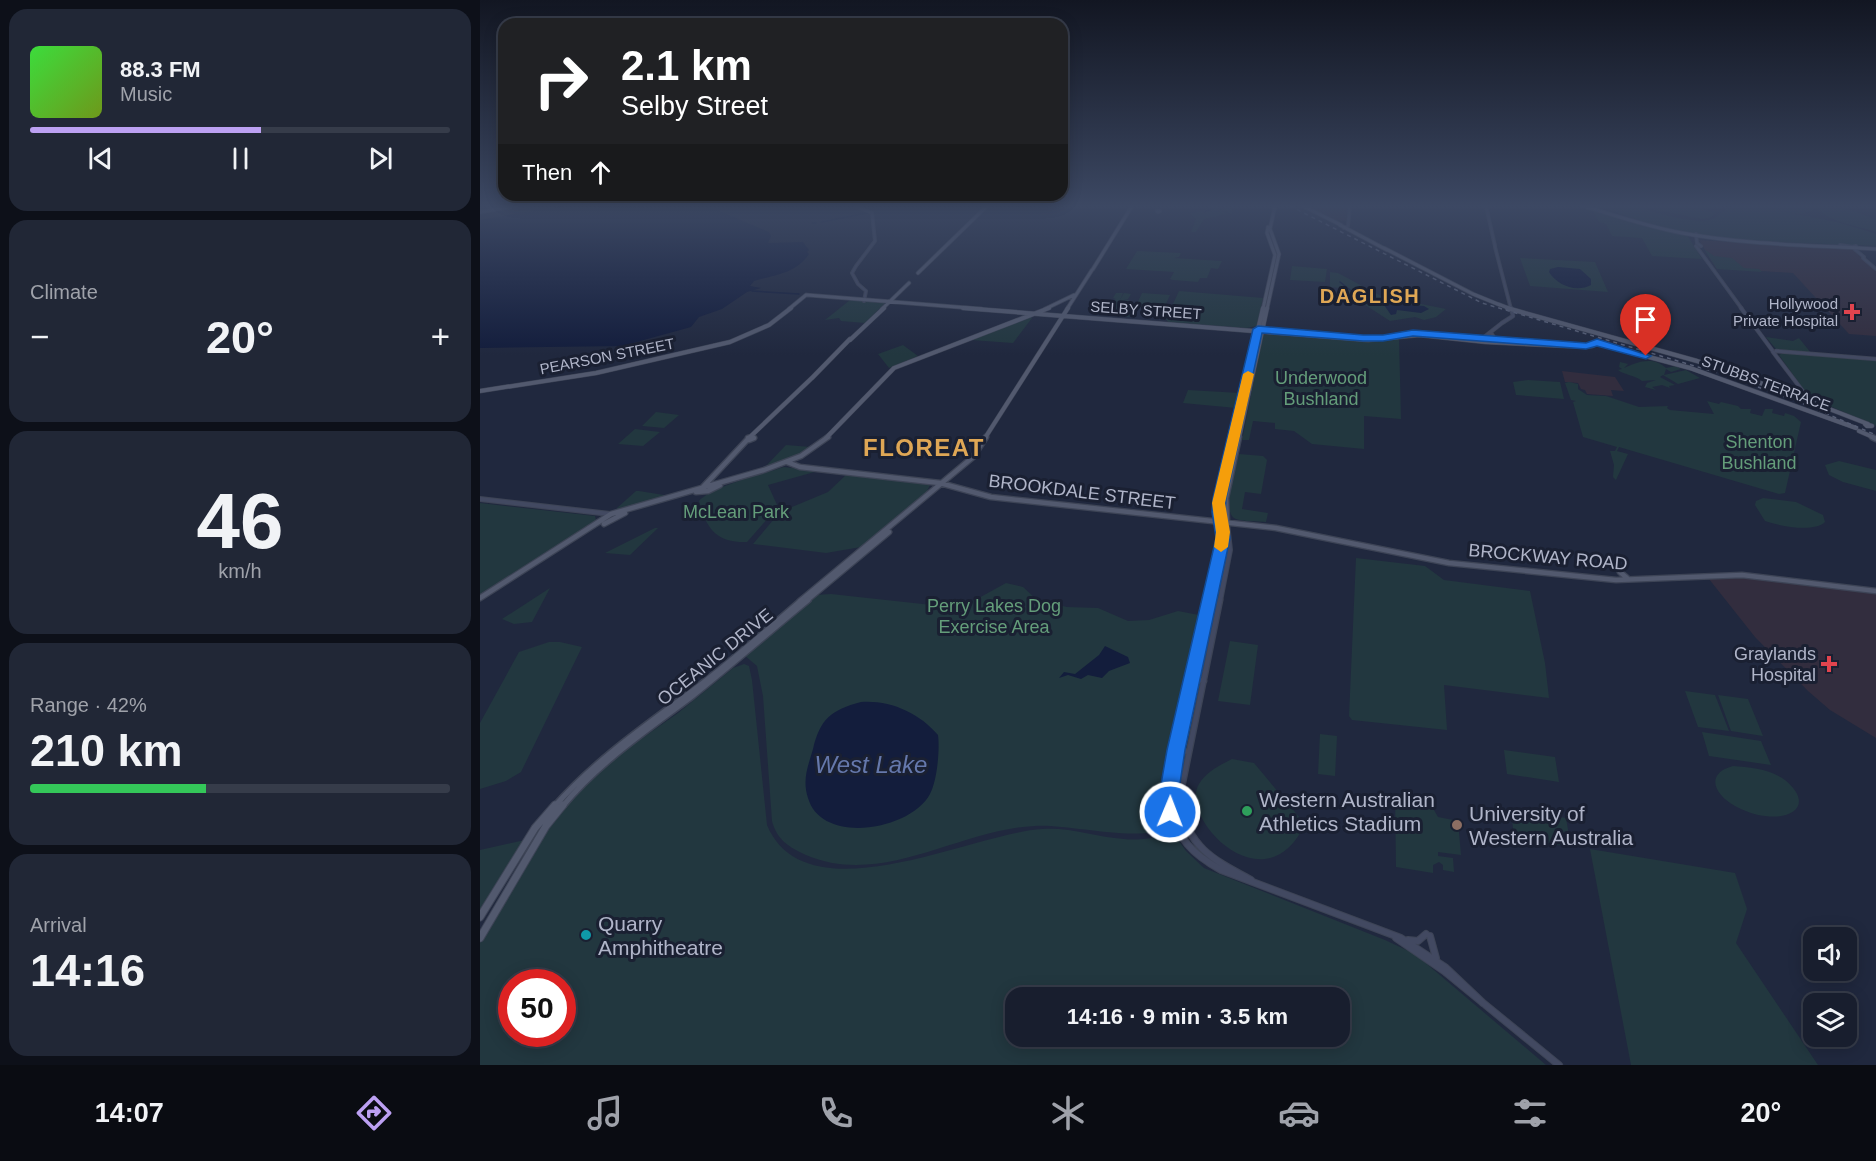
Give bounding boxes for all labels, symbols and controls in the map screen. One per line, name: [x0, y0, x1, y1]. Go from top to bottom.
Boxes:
icon: right: [522, 42, 600, 120]
text: 2.1 km: [621, 42, 752, 89]
text: 88.3 FM: [120, 57, 201, 82]
text: Music: [120, 83, 172, 105]
text: Selby Street: [621, 91, 768, 121]
icon: previous: [84, 142, 117, 175]
icon: pause: [224, 142, 257, 175]
icon: next: [364, 142, 397, 175]
icon: ahead: [584, 156, 617, 189]
text: Then: [522, 160, 572, 185]
text: Climate: [30, 281, 98, 303]
district label: DAGLISH: [1320, 285, 1420, 307]
pin: [1620, 294, 1671, 356]
place label: Hollywood Private Hospital: [1733, 295, 1838, 329]
street label: SELBY STREET: [1090, 298, 1202, 322]
icon: arrive: [1629, 303, 1662, 336]
marker: Hollywood Private Hospital: [1843, 303, 1861, 321]
text: 20°: [206, 312, 274, 363]
text: −: [30, 318, 49, 355]
text: +: [431, 318, 450, 355]
street label: PEARSON STREET: [538, 335, 676, 377]
street label: STUBBS TERRACE: [1699, 352, 1833, 414]
park label: Underwood Bushland: [1275, 368, 1367, 409]
park label: Shenton Bushland: [1721, 432, 1797, 473]
district label: FLOREAT: [863, 434, 985, 461]
street label: BROOKDALE STREET: [987, 471, 1177, 513]
text: 46: [197, 477, 283, 565]
park label: McLean Park: [683, 502, 790, 522]
street label: BROCKWAY ROAD: [1468, 540, 1628, 574]
text: km/h: [218, 560, 262, 582]
park label: Perry Lakes Dog Exercise Area: [927, 596, 1061, 637]
street label: OCEANIC DRIVE: [654, 605, 776, 709]
place label: Graylands Hospital: [1734, 644, 1816, 685]
marker: Graylands Hospital: [1820, 655, 1838, 673]
text: Range · 42%: [30, 694, 147, 716]
text: 210 km: [30, 725, 183, 776]
water label: West Lake: [815, 751, 927, 778]
position arrow: [1138, 780, 1202, 844]
place label: Western Australian Athletics Stadium: [1259, 788, 1435, 835]
place label: University of Western Australia: [1469, 802, 1634, 849]
marker: Western Australian Athletics Stadium: [1240, 804, 1254, 818]
marker: University of Western Australia: [1450, 818, 1464, 832]
place label: Quarry Amphitheatre: [598, 912, 723, 959]
text: Arrival: [30, 914, 87, 936]
map controls: [1803, 927, 1857, 1047]
button: sound: [1803, 927, 1857, 981]
marker: Quarry Amphitheatre: [579, 928, 593, 942]
text: 14:16: [30, 945, 145, 996]
speed limit sign: 50: [498, 969, 576, 1047]
button: layers: [1803, 993, 1857, 1047]
text: 14:16 · 9 min · 3.5 km: [1067, 1004, 1288, 1029]
icon: directions: [353, 1092, 395, 1134]
icon: music: [584, 1092, 626, 1134]
icon: phone: [815, 1092, 857, 1134]
icon: climate: [1047, 1092, 1089, 1134]
icon: car: [1278, 1092, 1320, 1134]
icon: filters: [1509, 1092, 1551, 1134]
text: 14:07: [95, 1098, 164, 1128]
text: 20°: [1740, 1098, 1781, 1128]

